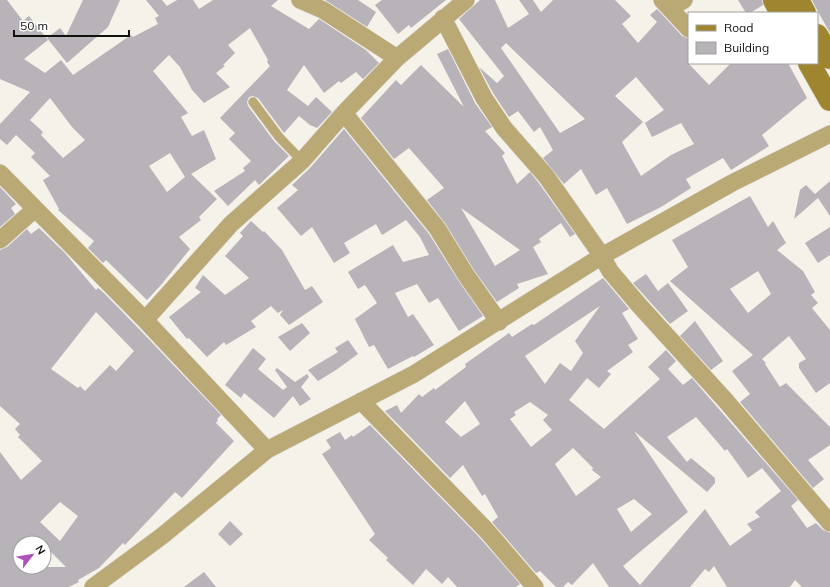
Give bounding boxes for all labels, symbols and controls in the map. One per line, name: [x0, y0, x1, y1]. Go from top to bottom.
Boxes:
scale bar: [14, 12, 129, 38]
legend: [688, 12, 818, 64]
text: 50 m: [20, 18, 48, 33]
text: Road: [724, 20, 753, 35]
text: Building: [724, 40, 769, 55]
north arrow: [12, 535, 52, 575]
text: N: [32, 543, 49, 557]

